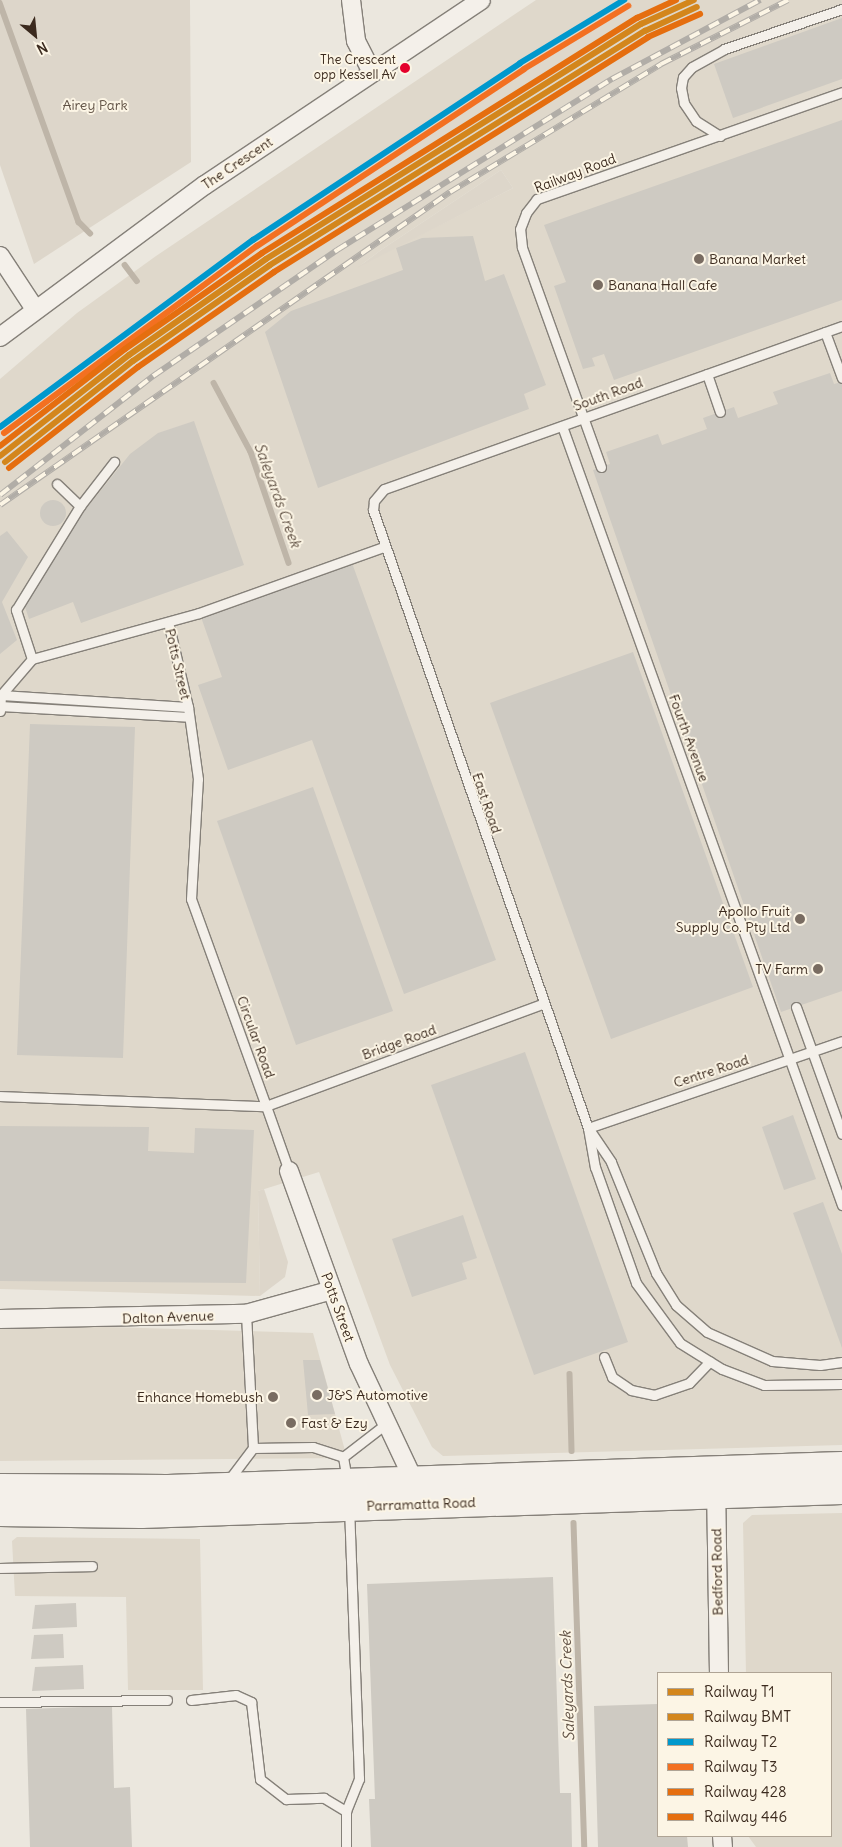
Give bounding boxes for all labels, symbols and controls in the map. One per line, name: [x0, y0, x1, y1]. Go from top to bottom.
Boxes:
north arrow: [10, 10, 60, 60]
text: N: [34, 38, 51, 58]
place label: The Crescent opp Kessell Av: [314, 53, 396, 84]
marker: The Crescent opp Kessell Av: [400, 63, 410, 73]
park label: Airey Park: [62, 97, 128, 113]
street label: The Crescent: [198, 133, 276, 193]
street label: Railway Road: [532, 150, 618, 196]
place label: Banana Market: [709, 251, 806, 267]
marker: Banana Market: [693, 253, 705, 265]
place label: Banana Hall Cafe: [608, 277, 717, 293]
marker: Banana Hall Cafe: [592, 279, 604, 291]
street label: South Road: [571, 374, 645, 414]
water label: Saleyards Creek: [251, 440, 305, 550]
street label: Potts Street: [162, 627, 194, 701]
street label: Fourth Avenue: [665, 692, 713, 784]
street label: East Road: [469, 770, 505, 836]
place label: Apollo Fruit Supply Co. Pty Ltd: [676, 903, 790, 936]
marker: Apollo Fruit Supply Co. Pty Ltd: [794, 913, 806, 925]
place label: TV Farm: [755, 961, 808, 977]
marker: TV Farm: [812, 963, 824, 975]
street label: Circular Road: [233, 994, 279, 1080]
street label: Bridge Road: [360, 1021, 438, 1063]
street label: Centre Road: [671, 1051, 751, 1091]
street label: Potts Street: [318, 1270, 358, 1344]
street label: Dalton Avenue: [122, 1307, 214, 1327]
place label: J&S Automotive: [327, 1387, 428, 1403]
place label: Enhance Homebush: [137, 1389, 263, 1405]
marker: J&S Automotive: [311, 1389, 323, 1401]
marker: Enhance Homebush: [267, 1391, 279, 1403]
place label: Fast & Ezy: [301, 1415, 368, 1431]
marker: Fast & Ezy: [285, 1417, 297, 1429]
street label: Parramatta Road: [366, 1494, 476, 1514]
street label: Bedford Road: [708, 1528, 726, 1616]
water label: Saleyards Creek: [556, 1631, 578, 1741]
legend: [657, 1672, 832, 1837]
text: Railway T1: [704, 1682, 775, 1701]
text: Railway BMT: [704, 1707, 791, 1726]
text: Railway T2: [704, 1732, 777, 1751]
text: Railway T3: [704, 1757, 778, 1776]
text: Railway 428: [704, 1782, 787, 1801]
text: Railway 446: [704, 1807, 787, 1826]

